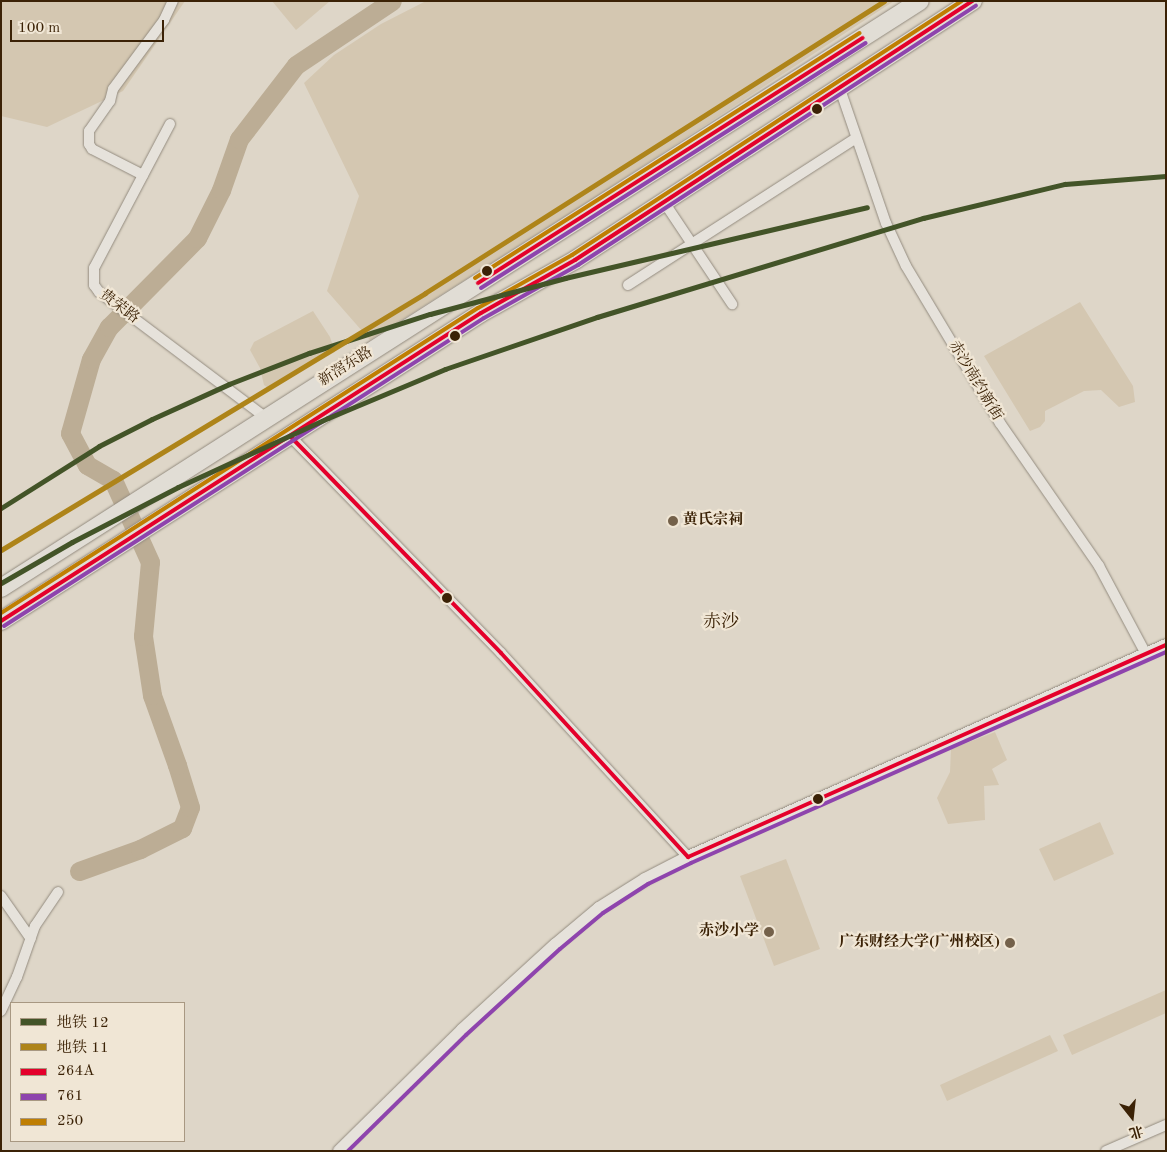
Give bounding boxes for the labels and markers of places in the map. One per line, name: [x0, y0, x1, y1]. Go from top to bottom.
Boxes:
unlabelled marker: [812, 104, 822, 114]
unlabelled marker: [482, 266, 492, 276]
unlabelled marker: [450, 331, 460, 341]
place label: 黄氏宗祠: [683, 512, 743, 530]
marker: 黄氏宗祠: [667, 515, 679, 527]
unlabelled marker: [442, 593, 452, 603]
unlabelled marker: [813, 794, 823, 804]
place label: 赤沙小学: [699, 923, 759, 941]
marker: 赤沙小学: [763, 926, 775, 938]
place label: 广东财经大学(广州校区): [839, 934, 1000, 952]
marker: 广东财经大学(广州校区): [1004, 937, 1016, 949]

